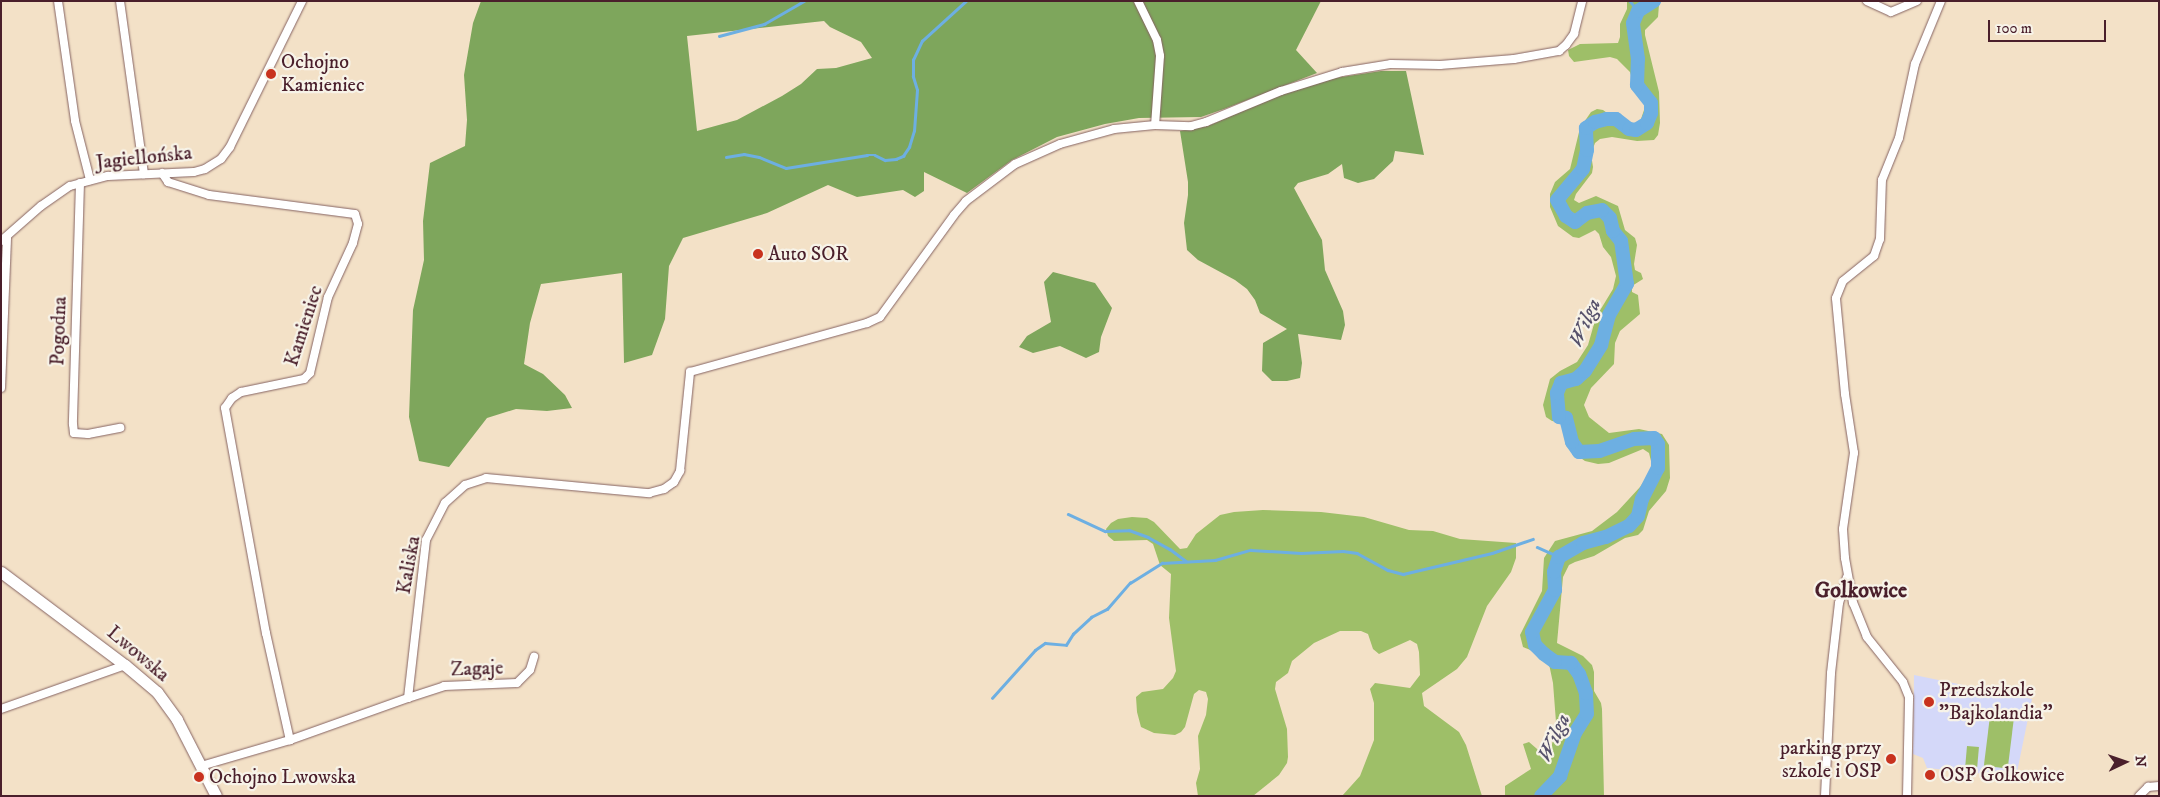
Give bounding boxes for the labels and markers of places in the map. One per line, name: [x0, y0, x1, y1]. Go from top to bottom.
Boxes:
place label: Ochojno Kamieniec: [281, 50, 365, 97]
marker: Ochojno Kamieniec: [265, 68, 277, 80]
place label: Auto SOR: [768, 242, 849, 266]
marker: Auto SOR: [752, 248, 764, 260]
place label: Przedszkole "Bajkolandia": [1939, 678, 2053, 725]
marker: Przedszkole "Bajkolandia": [1923, 696, 1935, 708]
place label: parking przy szkole i OSP: [1780, 736, 1881, 783]
marker: parking przy szkole i OSP: [1885, 753, 1897, 765]
place label: OSP Golkowice: [1940, 763, 2064, 787]
place label: Ochojno Lwowska: [209, 765, 356, 789]
marker: OSP Golkowice: [1924, 769, 1936, 781]
marker: Ochojno Lwowska: [193, 771, 205, 783]

